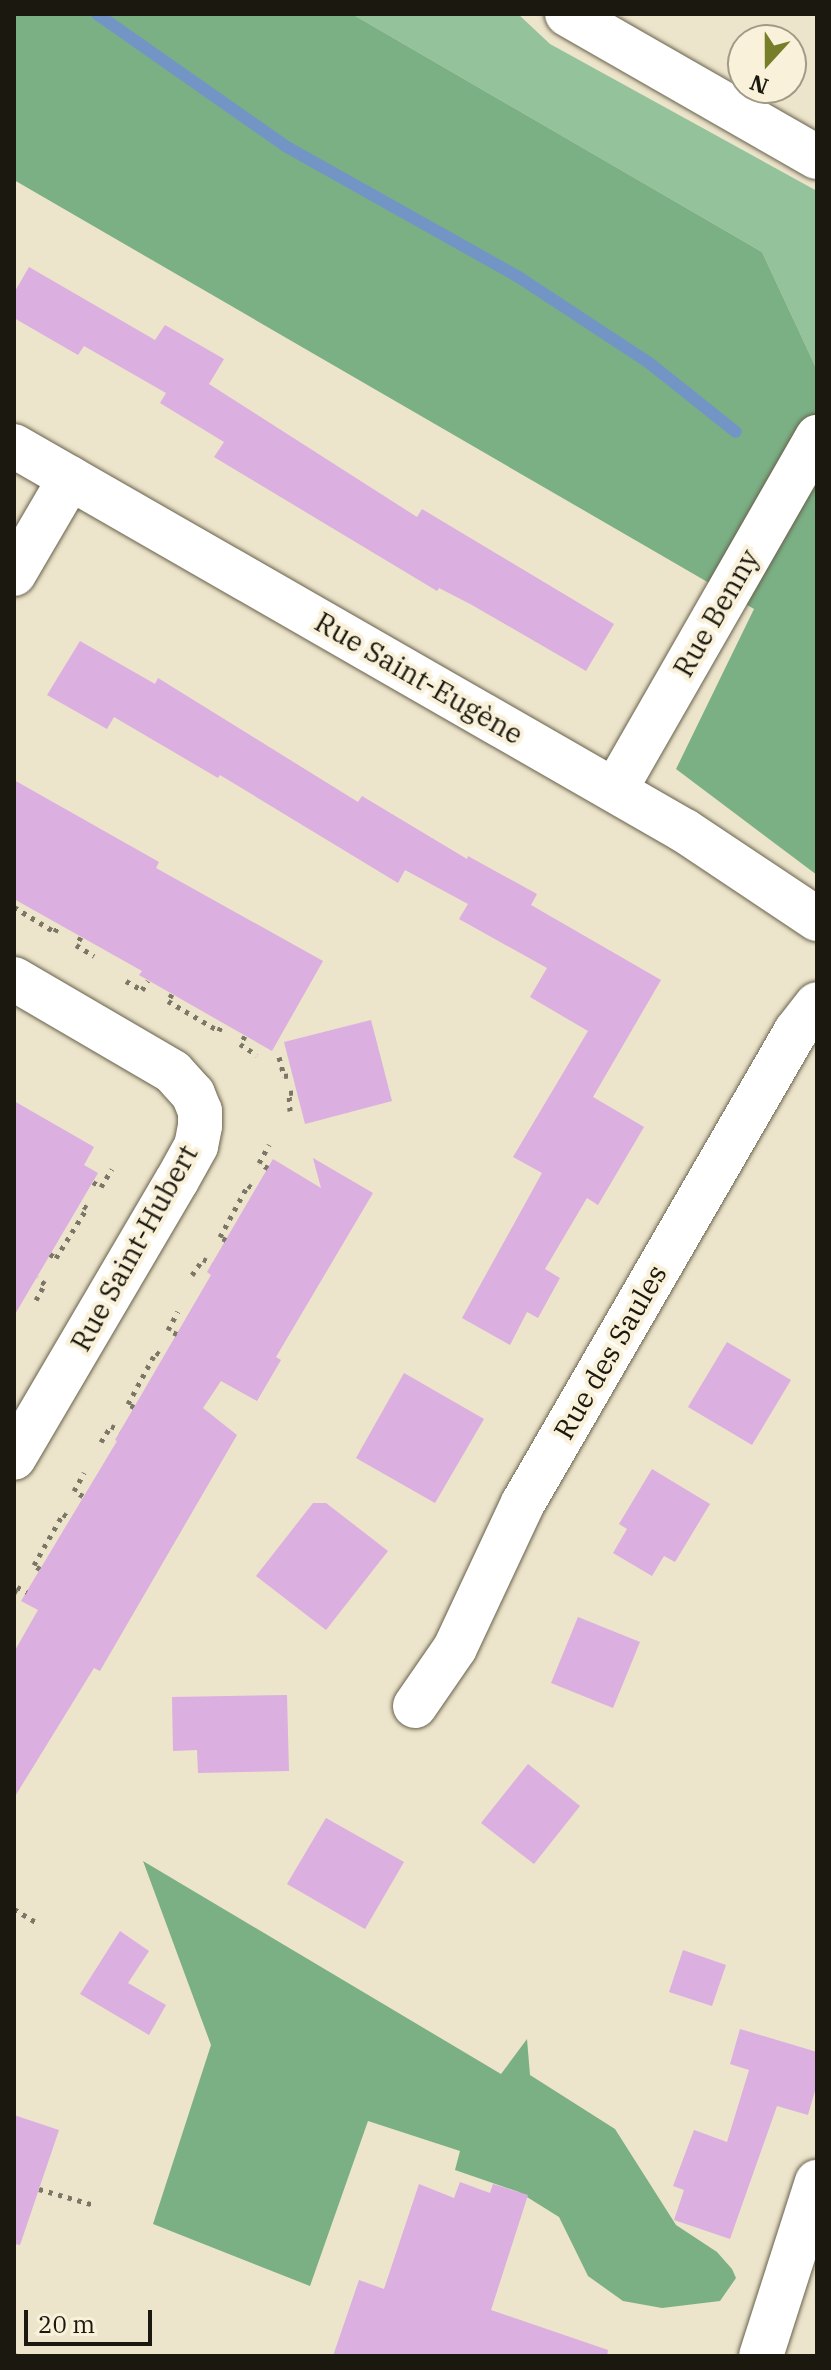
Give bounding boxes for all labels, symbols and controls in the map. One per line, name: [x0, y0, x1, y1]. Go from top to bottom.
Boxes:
north arrow: [727, 24, 807, 104]
text: N: [746, 68, 772, 102]
street label: Rue Benny: [666, 543, 766, 683]
street label: Rue Saint-Eugène: [309, 605, 529, 751]
street label: Rue Saint-Hubert: [63, 1139, 205, 1357]
street label: Rue des Saules: [547, 1259, 673, 1445]
scale bar: [28, 2294, 156, 2344]
text: 20 m: [38, 2308, 95, 2340]

